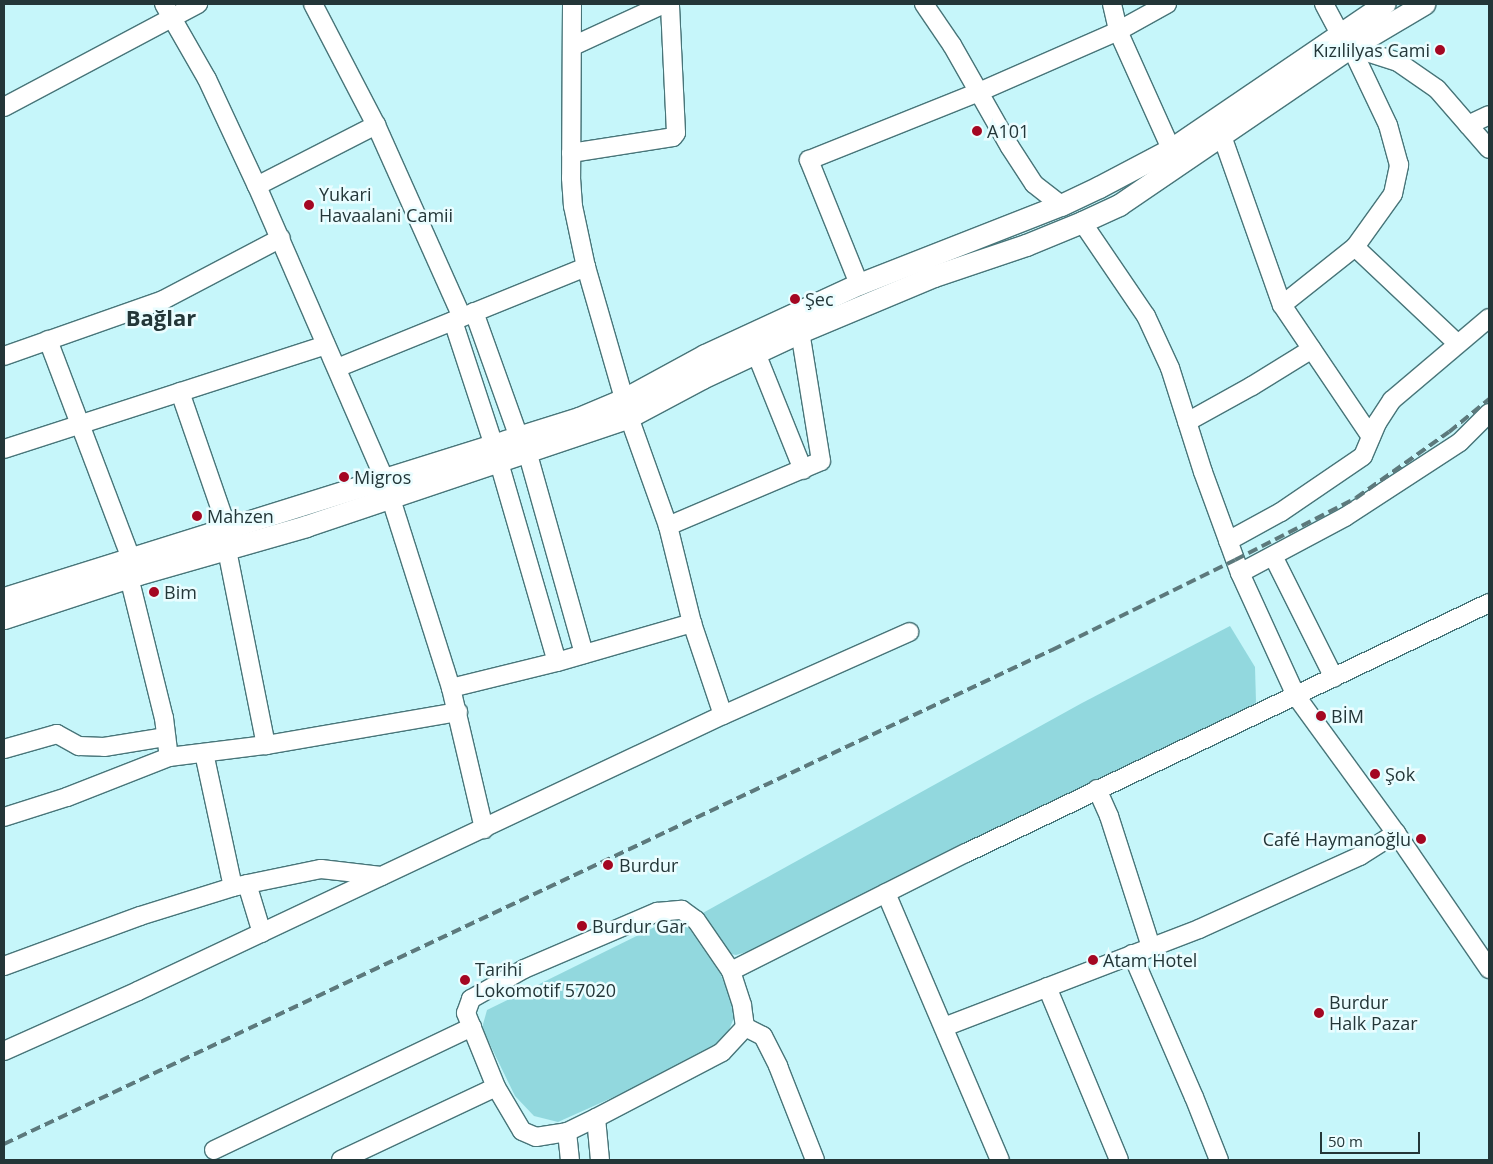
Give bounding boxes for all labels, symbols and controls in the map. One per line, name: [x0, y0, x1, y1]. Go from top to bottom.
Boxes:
place label: Kızılilyas Cami: [1313, 39, 1430, 61]
marker: Kızılilyas Cami: [1434, 44, 1446, 56]
place label: A101: [987, 120, 1029, 142]
marker: A101: [971, 125, 983, 137]
place label: Yukari Havaalani Camii: [319, 184, 453, 226]
marker: Yukari Havaalani Camii: [303, 199, 315, 211]
place label: Şec: [805, 288, 834, 310]
marker: Şec: [789, 293, 801, 305]
district label: Bağlar: [126, 305, 196, 331]
place label: Migros: [354, 466, 411, 488]
marker: Migros: [338, 471, 350, 483]
place label: Mahzen: [207, 505, 274, 527]
marker: Mahzen: [191, 510, 203, 522]
place label: Bim: [164, 581, 197, 603]
marker: Bim: [148, 586, 160, 598]
place label: BİM: [1331, 705, 1364, 727]
marker: BİM: [1315, 710, 1327, 722]
place label: Şok: [1385, 763, 1415, 785]
marker: Şok: [1369, 768, 1381, 780]
place label: Café Haymanoğlu: [1263, 828, 1411, 850]
marker: Café Haymanoğlu: [1415, 833, 1427, 845]
place label: Burdur: [619, 854, 678, 876]
marker: Burdur: [601, 858, 615, 872]
place label: Burdur Gar: [592, 915, 687, 937]
marker: Burdur Gar: [576, 920, 588, 932]
place label: Atam Hotel: [1103, 949, 1197, 971]
marker: Atam Hotel: [1087, 954, 1099, 966]
place label: Tarihi Lokomotif 57020: [475, 959, 616, 1002]
marker: Tarihi Lokomotif 57020: [459, 974, 471, 986]
place label: Burdur Halk Pazar: [1329, 992, 1418, 1034]
marker: Burdur Halk Pazar: [1313, 1007, 1325, 1019]
scale bar: [1323, 1122, 1423, 1154]
text: 50 m: [1328, 1131, 1363, 1151]

